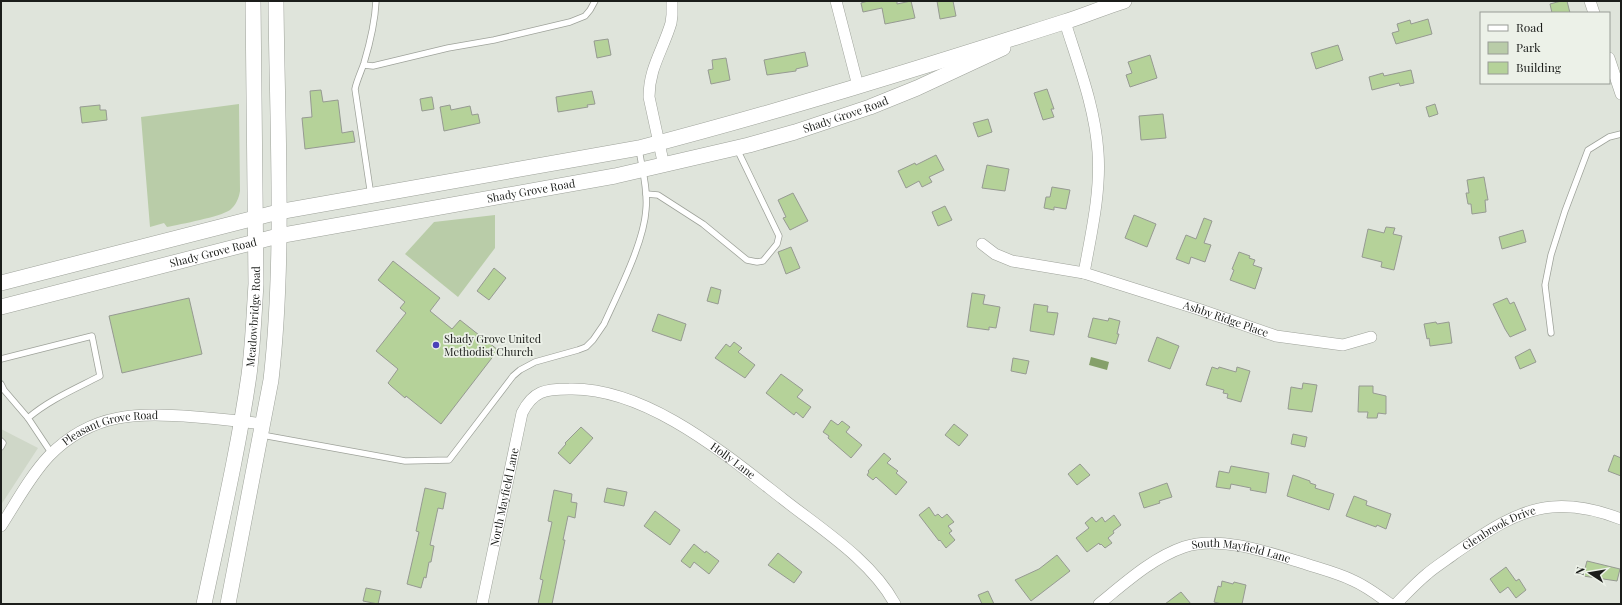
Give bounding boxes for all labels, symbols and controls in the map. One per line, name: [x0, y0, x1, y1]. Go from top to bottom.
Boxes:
legend: [1480, 12, 1610, 84]
text: Road: [1516, 19, 1543, 35]
text: Park: [1516, 39, 1541, 55]
text: Building: [1516, 59, 1562, 75]
street label: Shady Grove Road: [801, 92, 891, 136]
street label: Shady Grove Road: [486, 175, 577, 206]
street label: Shady Grove Road: [168, 234, 259, 271]
street label: Meadowbridge Road: [242, 265, 263, 368]
street label: Ashby Ridge Place: [1181, 297, 1271, 340]
place label: Shady Grove United Methodist Church: [444, 331, 542, 359]
marker: Shady Grove United Methodist Church: [431, 340, 441, 350]
street label: Pleasant Grove Road: [59, 407, 159, 448]
street label: Holly Lane: [708, 438, 759, 482]
street label: North Mayfield Lane: [486, 446, 522, 548]
street label: Glenbrook Drive: [1459, 502, 1538, 553]
street label: South Mayfield Lane: [1190, 535, 1293, 566]
north arrow: [1570, 553, 1610, 593]
text: N: [1572, 565, 1588, 576]

